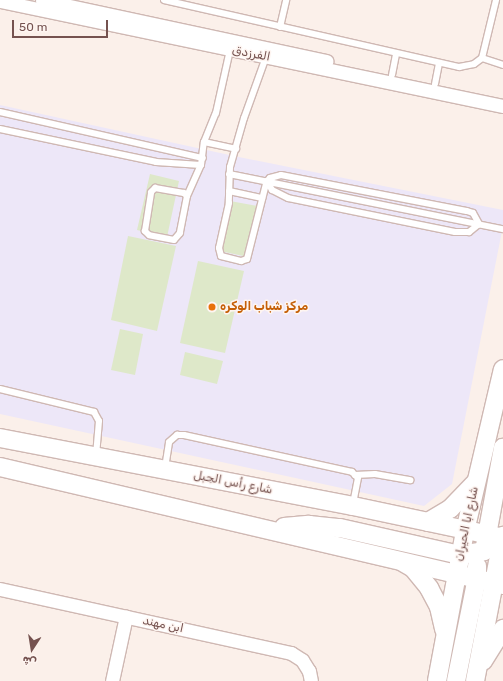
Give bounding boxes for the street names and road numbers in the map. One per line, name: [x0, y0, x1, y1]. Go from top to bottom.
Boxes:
street label: الفرزدق: [231, 43, 271, 65]
street label: شارع رأس الجبل: [192, 468, 274, 498]
street label: شارع ابا الحيران: [452, 485, 482, 563]
street label: ابن مهند: [141, 614, 185, 636]

